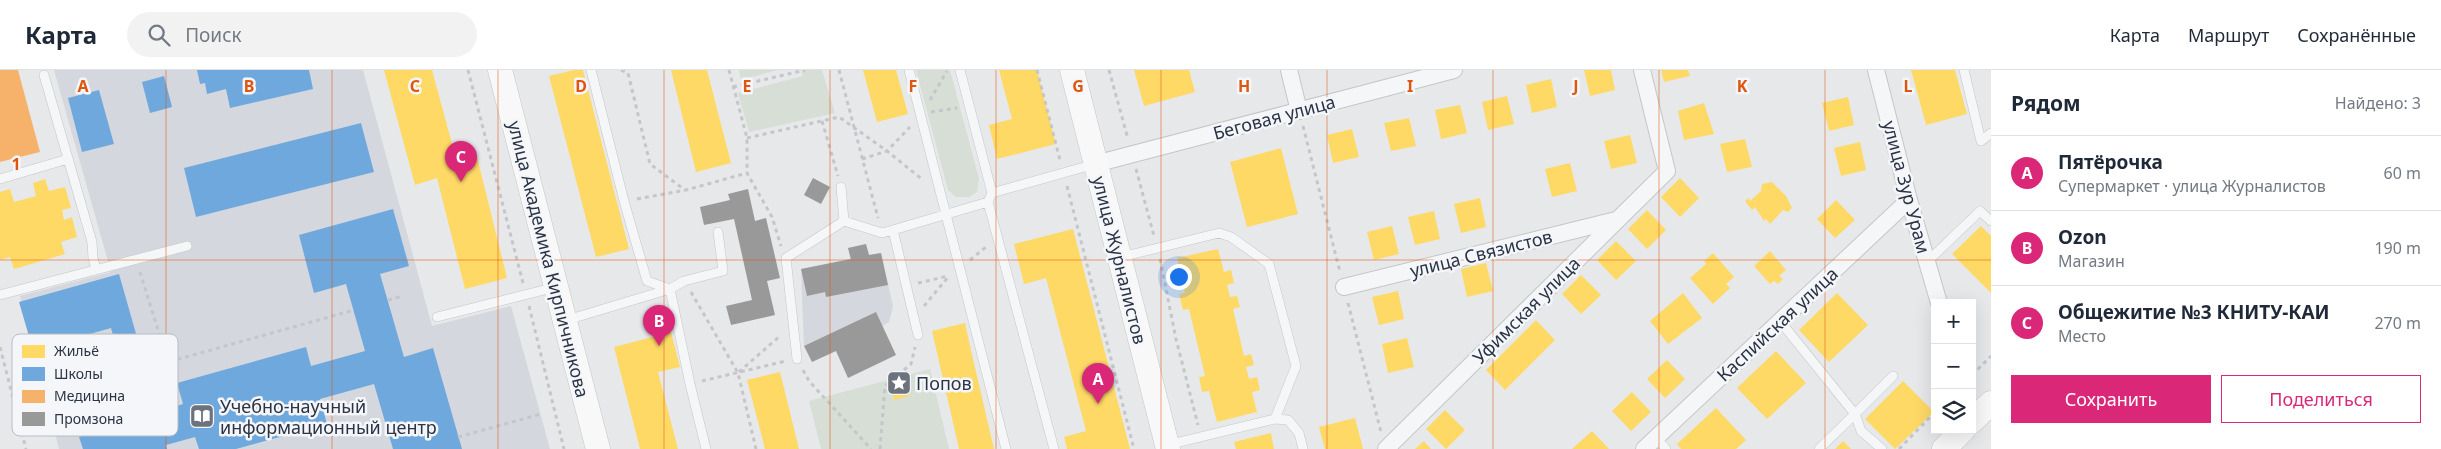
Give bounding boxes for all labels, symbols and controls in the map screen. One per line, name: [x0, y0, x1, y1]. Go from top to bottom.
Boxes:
search box: [127, 12, 477, 57]
text: Карта: [25, 18, 97, 51]
icon: search: [145, 21, 173, 49]
text: Поиск: [185, 22, 242, 48]
text: Карта: [2110, 23, 2160, 47]
text: Маршрут: [2188, 23, 2269, 47]
text: Сохранённые: [2297, 23, 2416, 47]
text: A: [77, 75, 89, 97]
text: B: [244, 75, 254, 97]
text: C: [410, 75, 420, 97]
text: D: [575, 75, 587, 97]
text: E: [743, 75, 752, 97]
text: F: [909, 75, 917, 97]
text: G: [1072, 75, 1084, 97]
text: H: [1238, 75, 1250, 97]
text: I: [1407, 75, 1413, 97]
text: J: [1571, 75, 1579, 97]
text: K: [1737, 75, 1748, 97]
text: L: [1904, 75, 1913, 97]
street label: Беговая улица: [1210, 89, 1338, 145]
text: Рядом: [2011, 89, 2081, 117]
text: Найдено: 3: [2335, 92, 2421, 114]
street label: улица Академика Кирпичникова: [503, 118, 595, 400]
street label: улица Зур Урам: [1878, 118, 1936, 256]
pin: C: [445, 141, 477, 182]
text: Пятёрочка: [2058, 149, 2163, 175]
text: 1: [11, 153, 21, 175]
text: A: [2021, 162, 2033, 184]
text: 60 m: [2384, 162, 2421, 184]
street label: улица Журналистов: [1087, 173, 1153, 347]
text: Супермаркет · улица Журналистов: [2058, 175, 2326, 197]
street label: улица Связистов: [1407, 224, 1555, 282]
text: Ozon: [2058, 224, 2107, 250]
text: B: [2022, 237, 2032, 259]
text: 190 m: [2374, 237, 2421, 259]
text: Магазин: [2058, 250, 2125, 272]
street label: Уфимская улица: [1467, 251, 1585, 369]
street label: Каспийская улица: [1711, 262, 1843, 386]
your location: [1166, 264, 1192, 290]
map controls: [1931, 299, 1976, 434]
button: +: [1931, 299, 1976, 344]
text: Общежитие №3 КНИТУ-КАИ: [2058, 299, 2330, 325]
pin: B: [643, 305, 675, 346]
text: C: [2022, 312, 2032, 334]
text: 270 m: [2374, 312, 2421, 334]
text: Место: [2058, 325, 2106, 347]
legend: [12, 334, 178, 436]
text: Жильё: [54, 341, 99, 360]
button: −: [1931, 344, 1976, 389]
pin: A: [1082, 363, 1114, 404]
text: Школы: [54, 364, 103, 383]
place icon: Попов: [886, 370, 912, 396]
place label: Попов: [916, 371, 972, 395]
button: Сохранить: [2011, 375, 2211, 423]
button: Поделиться: [2221, 375, 2421, 423]
text: Медицина: [54, 386, 125, 405]
button: layers: [1931, 389, 1976, 434]
place label: Учебно-научный информационный центр: [220, 394, 437, 439]
library icon: Учебно-научный информационный центр: [189, 403, 215, 429]
text: Промзона: [54, 409, 123, 428]

